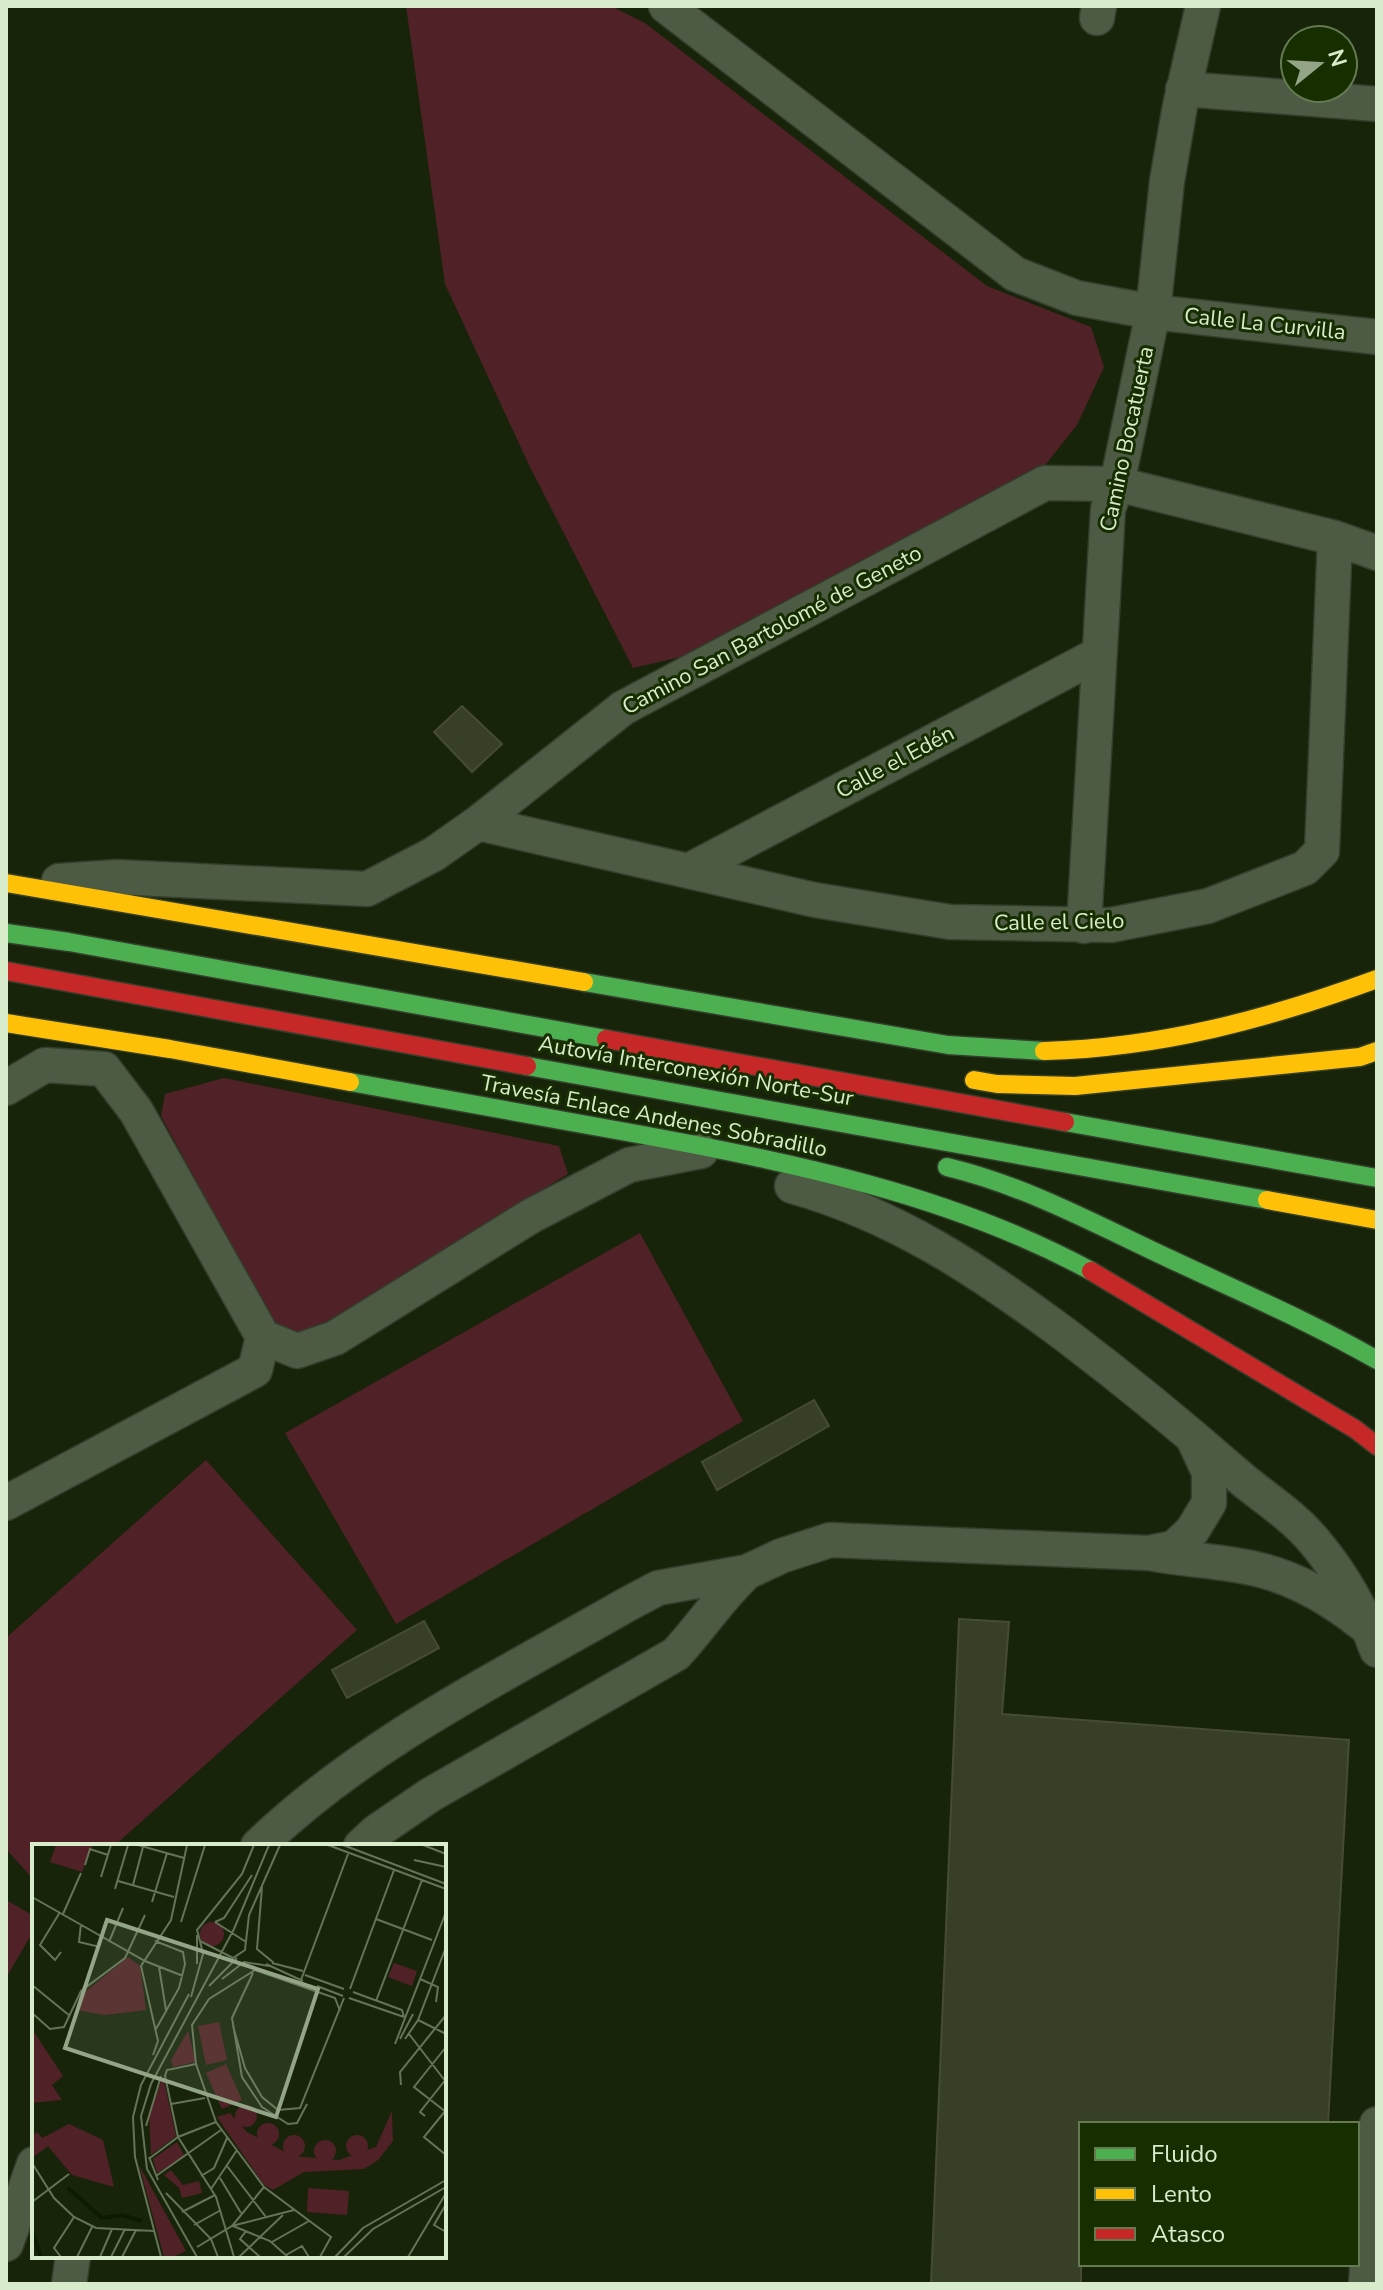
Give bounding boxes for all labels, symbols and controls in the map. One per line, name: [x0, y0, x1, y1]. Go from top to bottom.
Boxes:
north arrow: [1279, 24, 1359, 104]
text: N: [1320, 46, 1354, 71]
street label: Calle La Curvilla: [1183, 301, 1347, 347]
street label: Camino Bocatuerta: [1093, 344, 1161, 534]
street label: Camino San Bartolomé de Geneto: [617, 538, 927, 722]
street label: Calle el Edén: [831, 718, 959, 806]
street label: Calle el Cielo: [993, 906, 1125, 938]
street label: Autovía Interconexión Norte-Sur: [536, 1028, 856, 1114]
street label: Travesía Enlace Andenes Sobradillo: [478, 1068, 830, 1164]
inset map: [32, 1844, 446, 2258]
legend: [1079, 2122, 1359, 2266]
text: Fluido: [1151, 2138, 1218, 2170]
text: Lento: [1151, 2178, 1212, 2210]
text: Atasco: [1151, 2218, 1225, 2250]

